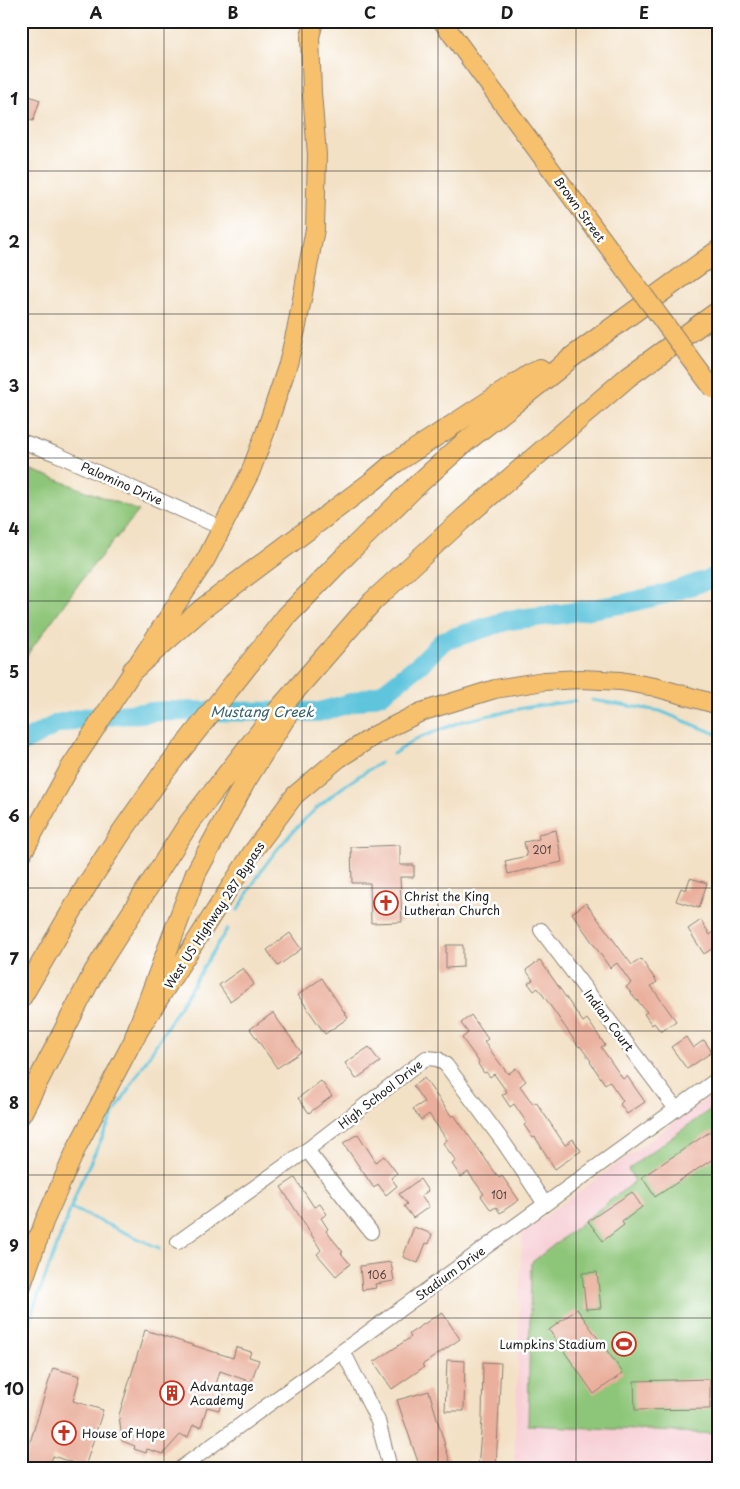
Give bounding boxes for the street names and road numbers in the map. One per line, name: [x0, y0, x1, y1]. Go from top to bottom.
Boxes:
street label: Brown Street: [550, 173, 610, 246]
street label: Palomino Drive: [78, 457, 166, 509]
street label: West US Highway 287 Bypass: [160, 838, 269, 992]
street label: Indian Court: [580, 985, 638, 1055]
street label: High School Drive: [334, 1055, 426, 1133]
street label: Stadium Drive: [412, 1242, 488, 1304]

